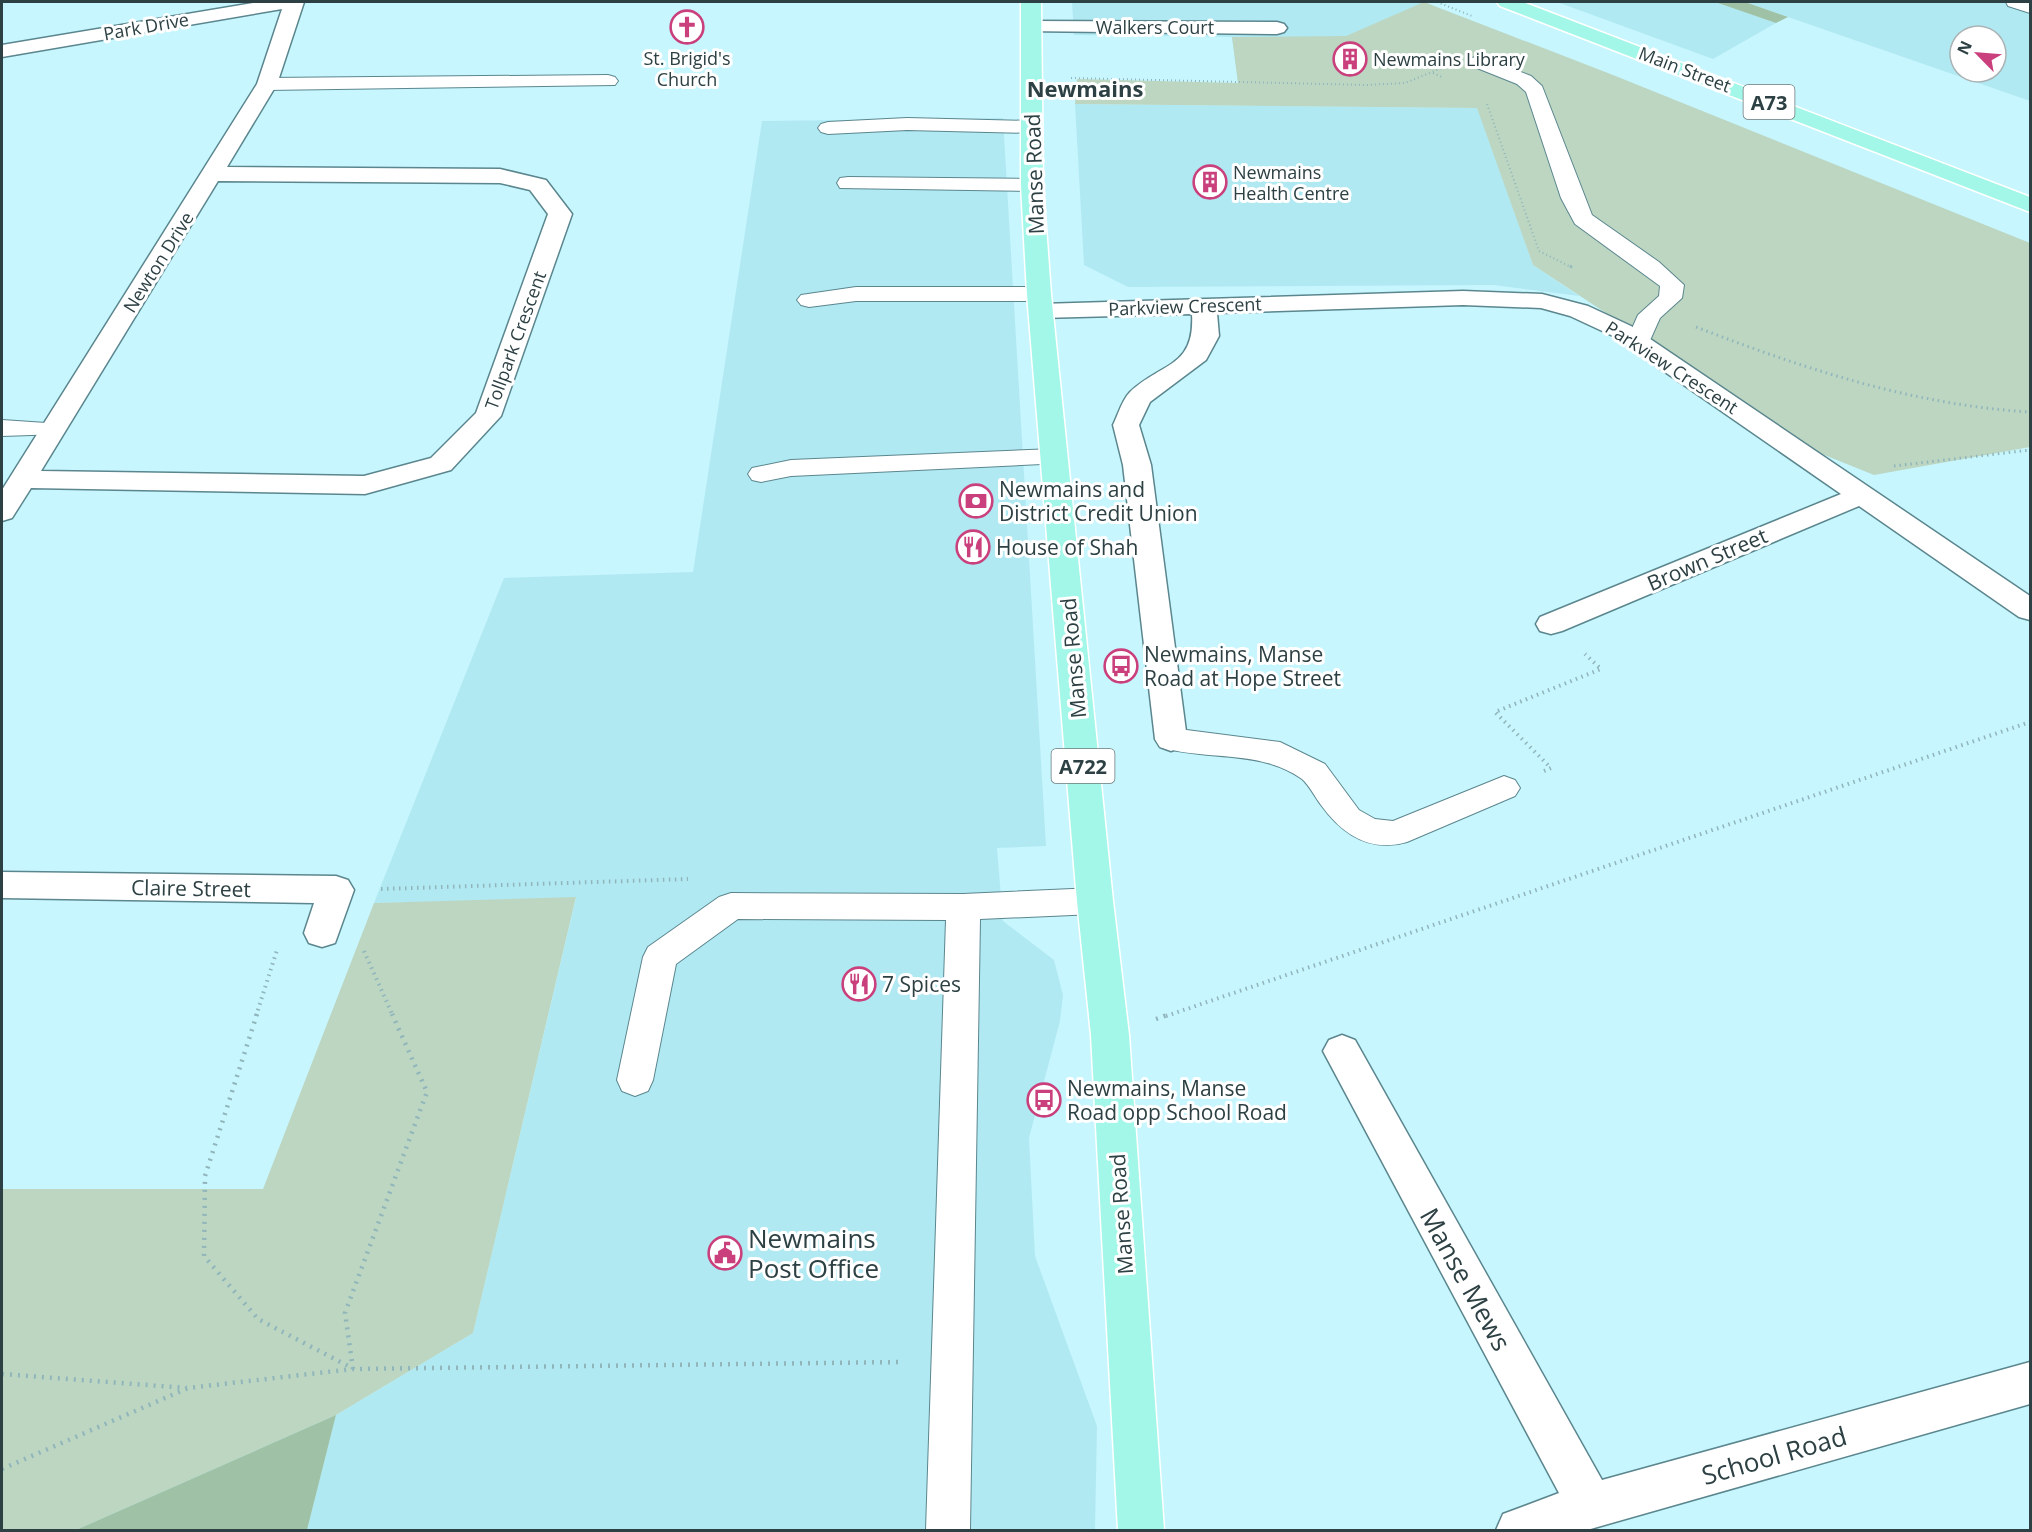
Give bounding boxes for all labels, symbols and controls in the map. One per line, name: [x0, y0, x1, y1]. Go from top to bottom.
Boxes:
street label: Park Drive: [101, 7, 191, 45]
church icon: St. Brigid's Church: [669, 9, 705, 45]
street label: Walkers Court: [1096, 15, 1214, 39]
north arrow: [1948, 24, 2008, 84]
text: N: [1952, 37, 1977, 58]
street label: Main Street: [1636, 40, 1734, 98]
building icon: Newmains Library: [1332, 41, 1368, 77]
place label: St. Brigid's Church: [643, 46, 731, 91]
place label: Newmains Library: [1373, 47, 1526, 71]
district label: Newmains: [1027, 73, 1143, 103]
road number: A73: [1744, 85, 1794, 119]
street label: Manse Road: [1018, 113, 1050, 235]
place label: Newmains Health Centre: [1233, 160, 1349, 205]
building icon: Newmains Health Centre: [1192, 164, 1228, 200]
street label: Newton Drive: [117, 207, 199, 317]
street label: Tollpark Crescent: [479, 267, 551, 413]
street label: Parkview Crescent: [1108, 291, 1262, 321]
street label: Parkview Crescent: [1601, 315, 1743, 419]
place label: Newmains and District Credit Union: [999, 475, 1198, 527]
bank icon: Newmains and District Credit Union: [958, 483, 994, 519]
street label: Brown Street: [1643, 521, 1771, 597]
restaurant icon: House of Shah: [955, 529, 991, 565]
place label: House of Shah: [996, 533, 1138, 561]
street label: Manse Road: [1054, 597, 1092, 719]
place label: Newmains, Manse Road at Hope Street: [1144, 640, 1341, 692]
bus stop icon: Newmains, Manse Road at Hope Street: [1103, 648, 1139, 684]
road number: A722: [1052, 749, 1114, 783]
street label: Claire Street: [131, 873, 251, 903]
restaurant icon: 7 Spices: [841, 966, 877, 1002]
place label: 7 Spices: [882, 970, 961, 998]
place label: Newmains, Manse Road opp School Road: [1067, 1074, 1287, 1126]
bus stop icon: Newmains, Manse Road opp School Road: [1026, 1082, 1062, 1118]
street label: Manse Road: [1103, 1153, 1139, 1275]
street label: Manse Mews: [1412, 1201, 1520, 1357]
place label: Newmains Post Office: [748, 1220, 879, 1286]
public building icon: Newmains Post Office: [707, 1235, 743, 1271]
street label: School Road: [1697, 1417, 1851, 1493]

